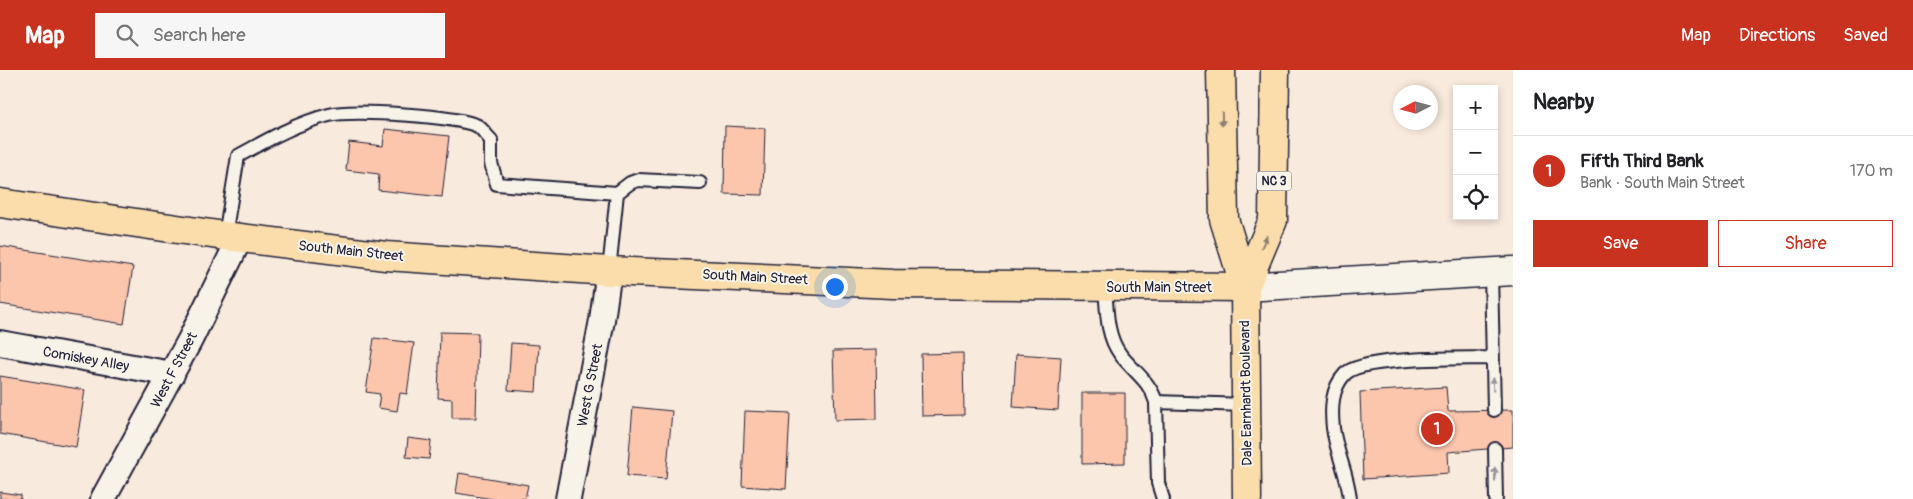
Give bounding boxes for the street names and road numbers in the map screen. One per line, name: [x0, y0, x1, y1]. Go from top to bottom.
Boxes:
road number: NC 3: [1256, 172, 1292, 190]
street label: South Main Street: [297, 237, 405, 265]
street label: South Main Street: [702, 266, 809, 288]
street label: South Main Street: [1106, 279, 1212, 296]
street label: Dale Earnhardt Boulevard: [1236, 320, 1256, 466]
street label: West F Street: [147, 329, 201, 411]
street label: West G Street: [574, 342, 606, 428]
street label: Comiskey Alley: [42, 343, 130, 375]

